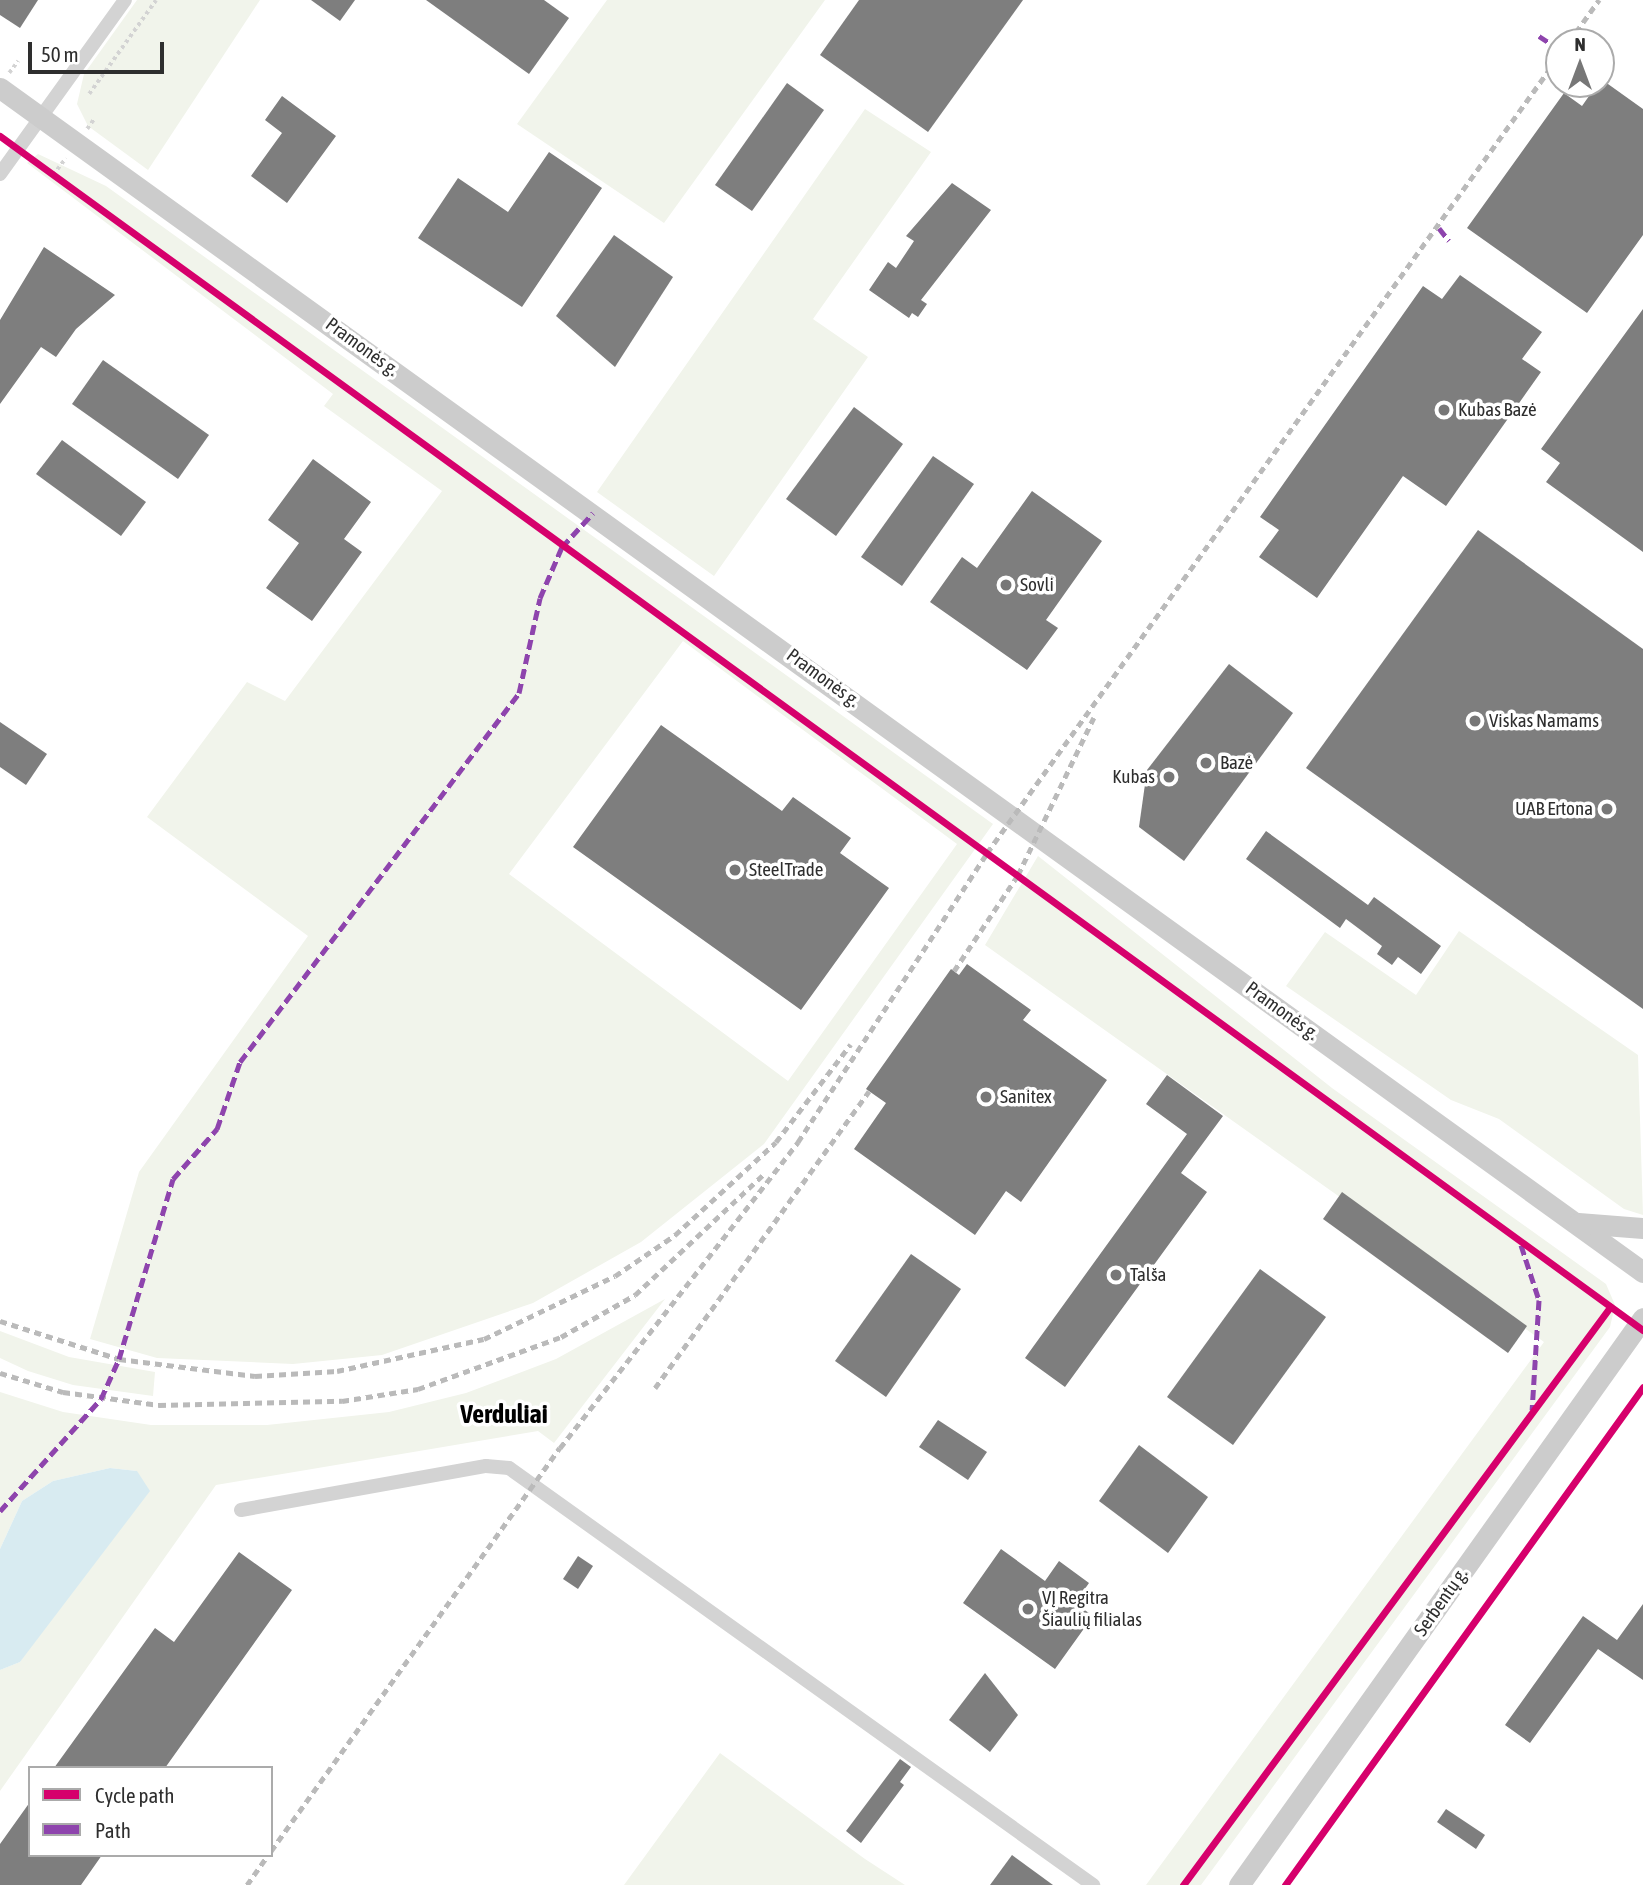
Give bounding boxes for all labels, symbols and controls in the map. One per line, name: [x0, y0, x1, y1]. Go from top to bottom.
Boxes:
scale bar: [32, 28, 168, 72]
north arrow: [1545, 28, 1615, 98]
text: N: [1574, 33, 1586, 55]
text: 50 m: [41, 42, 79, 66]
street label: Pramonės g.: [321, 313, 403, 381]
place label: Kubas Bazė: [1458, 399, 1537, 421]
marker: Kubas Bazė: [1436, 402, 1452, 418]
place label: Sovli: [1020, 574, 1054, 596]
marker: Sovli: [998, 577, 1014, 593]
street label: Pramonės g.: [782, 644, 864, 712]
place label: Viskas Namams: [1489, 710, 1599, 732]
marker: Viskas Namams: [1467, 713, 1483, 729]
place label: Bazė: [1220, 752, 1253, 774]
marker: Bazė: [1198, 755, 1214, 771]
place label: Kubas: [1112, 766, 1155, 788]
marker: Kubas: [1161, 769, 1177, 785]
place label: UAB Ertona: [1515, 798, 1593, 820]
marker: UAB Ertona: [1599, 801, 1615, 817]
place label: SteelTrade: [749, 859, 823, 881]
marker: SteelTrade: [727, 862, 743, 878]
street label: Pramonės g.: [1241, 977, 1323, 1045]
place label: Sanitex: [1000, 1086, 1052, 1108]
marker: Sanitex: [978, 1089, 994, 1105]
place label: Talša: [1130, 1264, 1166, 1286]
marker: Talša: [1108, 1267, 1124, 1283]
district label: Verduliai: [460, 1399, 548, 1431]
street label: Serbentų g.: [1409, 1564, 1473, 1640]
place label: VĮ Regitra Šiaulių filialas: [1042, 1587, 1142, 1631]
marker: VĮ Regitra Šiaulių filialas: [1020, 1601, 1036, 1617]
legend: [28, 1766, 273, 1857]
text: Cycle path: [95, 1783, 174, 1807]
text: Path: [95, 1818, 131, 1842]

